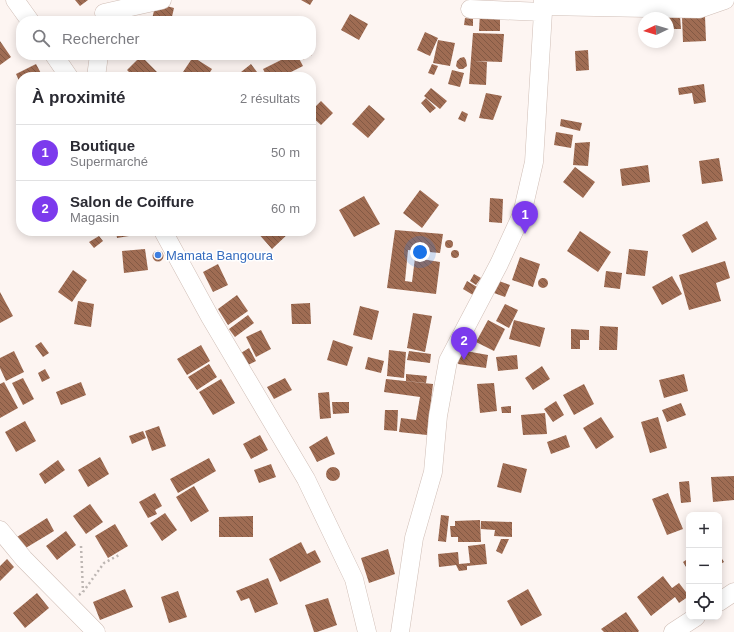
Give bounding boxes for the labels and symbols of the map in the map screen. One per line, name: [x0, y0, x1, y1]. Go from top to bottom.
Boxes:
north arrow: [638, 12, 674, 48]
pin: 1: [512, 201, 538, 234]
your location: [410, 242, 430, 262]
place label: Mamata Bangoura: [166, 248, 274, 263]
marker: Mamata Bangoura: [153, 250, 163, 260]
pin: 2: [451, 327, 477, 360]

